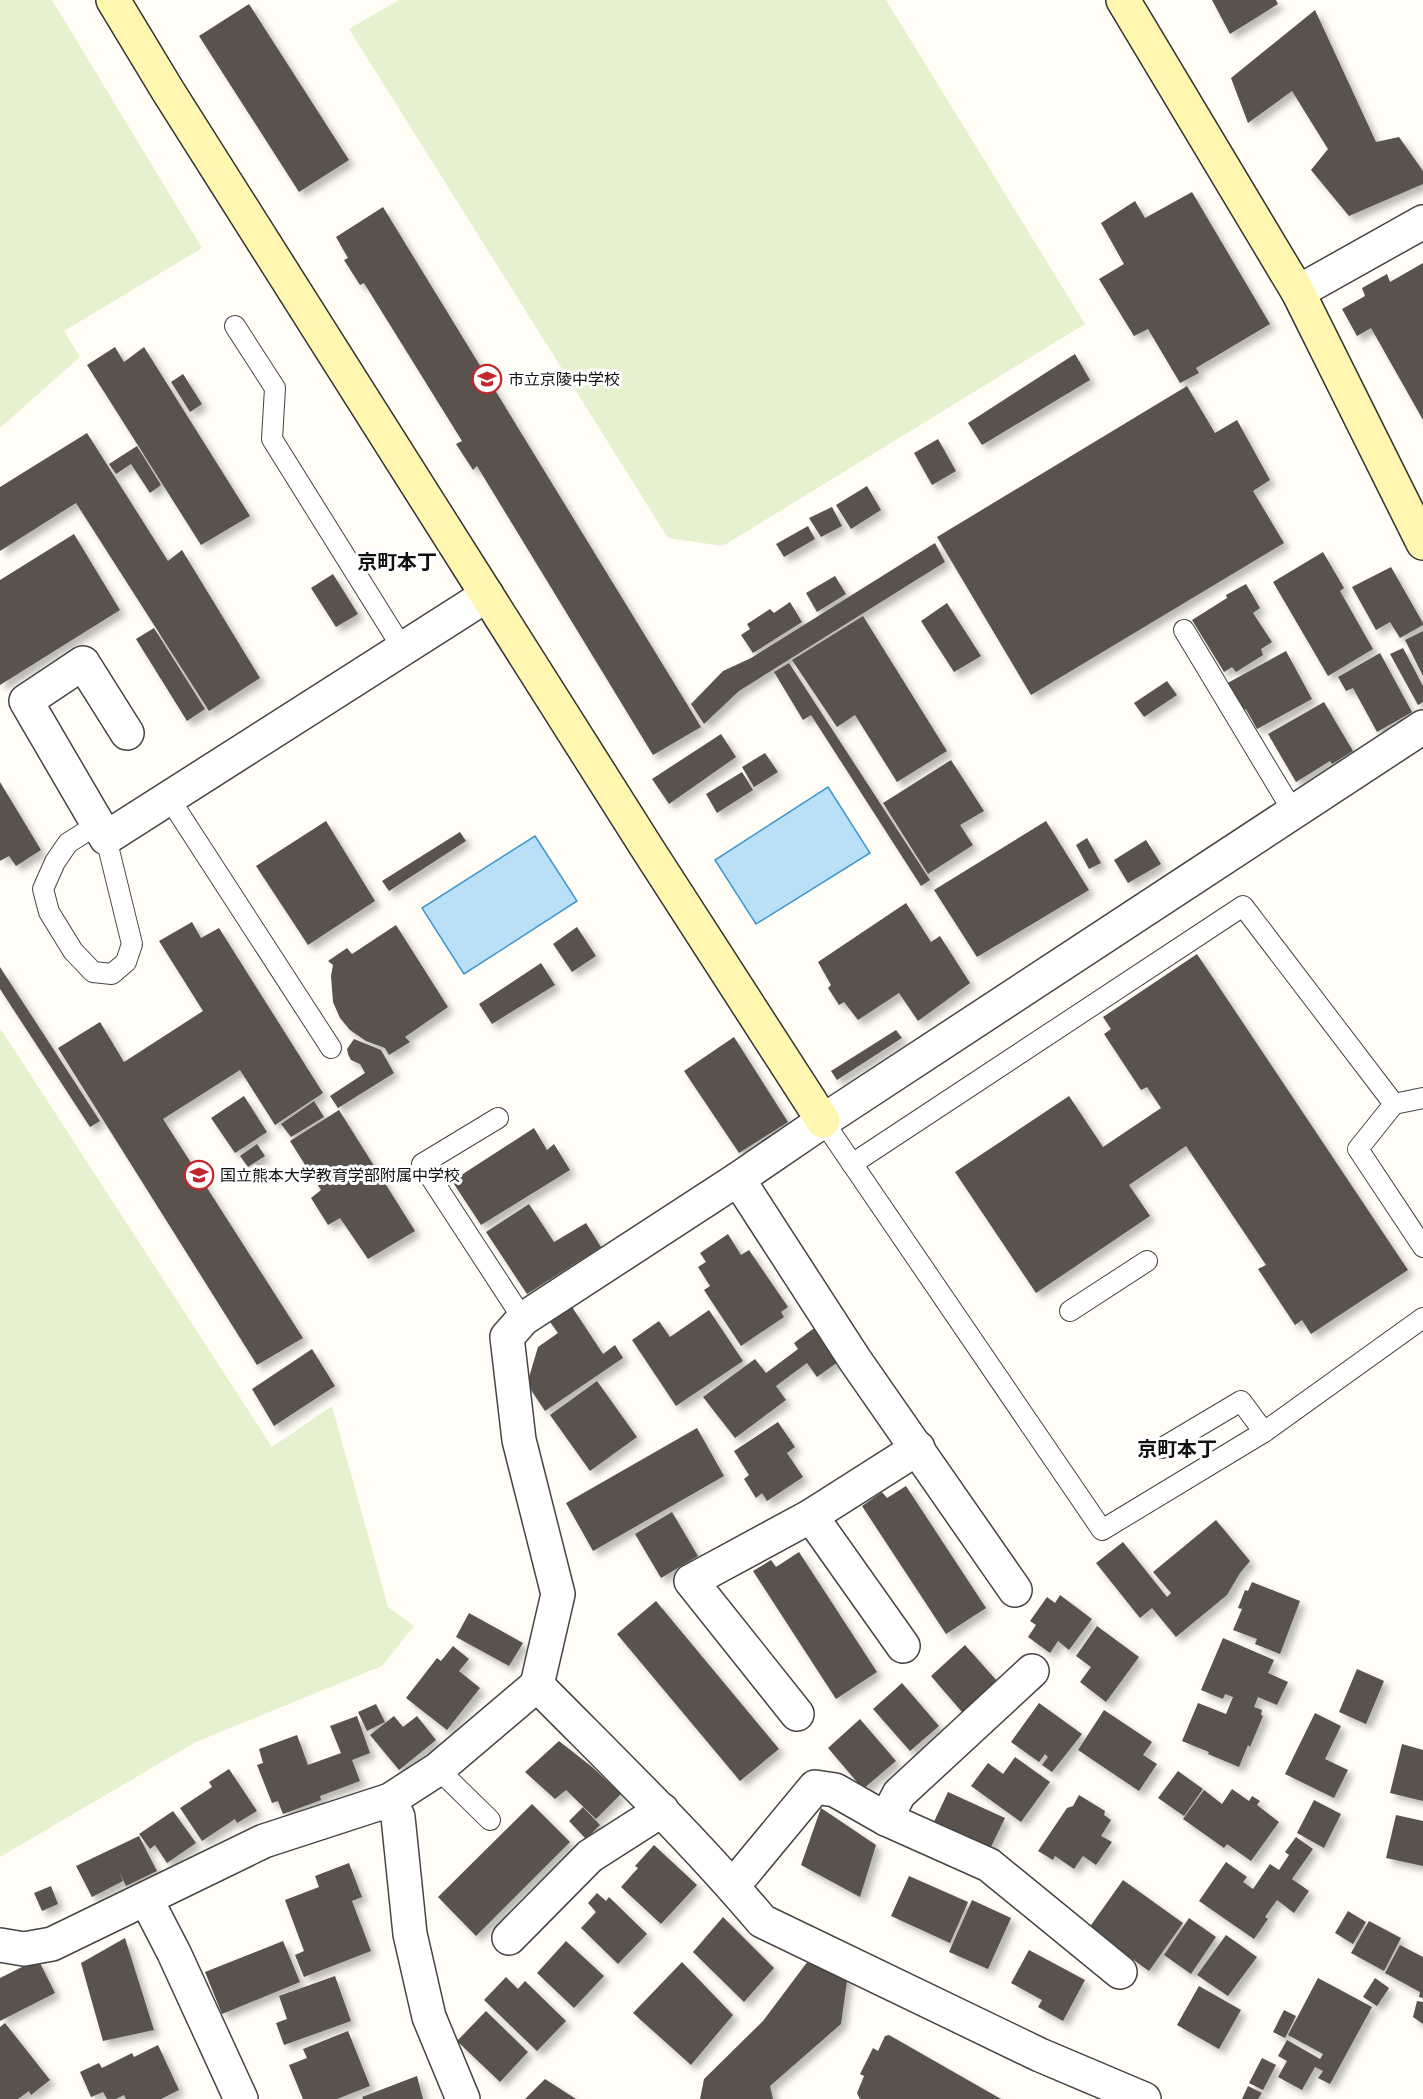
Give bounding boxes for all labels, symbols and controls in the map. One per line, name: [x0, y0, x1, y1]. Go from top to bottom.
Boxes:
school or university icon: 市立京陵中学校: [471, 363, 503, 395]
place label: 市立京陵中学校: [508, 369, 620, 389]
district label: 京町本丁: [357, 549, 437, 574]
school or university icon: 国立熊本大学教育学部附属中学校: [183, 1159, 215, 1191]
place label: 国立熊本大学教育学部附属中学校: [220, 1165, 460, 1185]
district label: 京町本丁: [1137, 1436, 1217, 1461]

